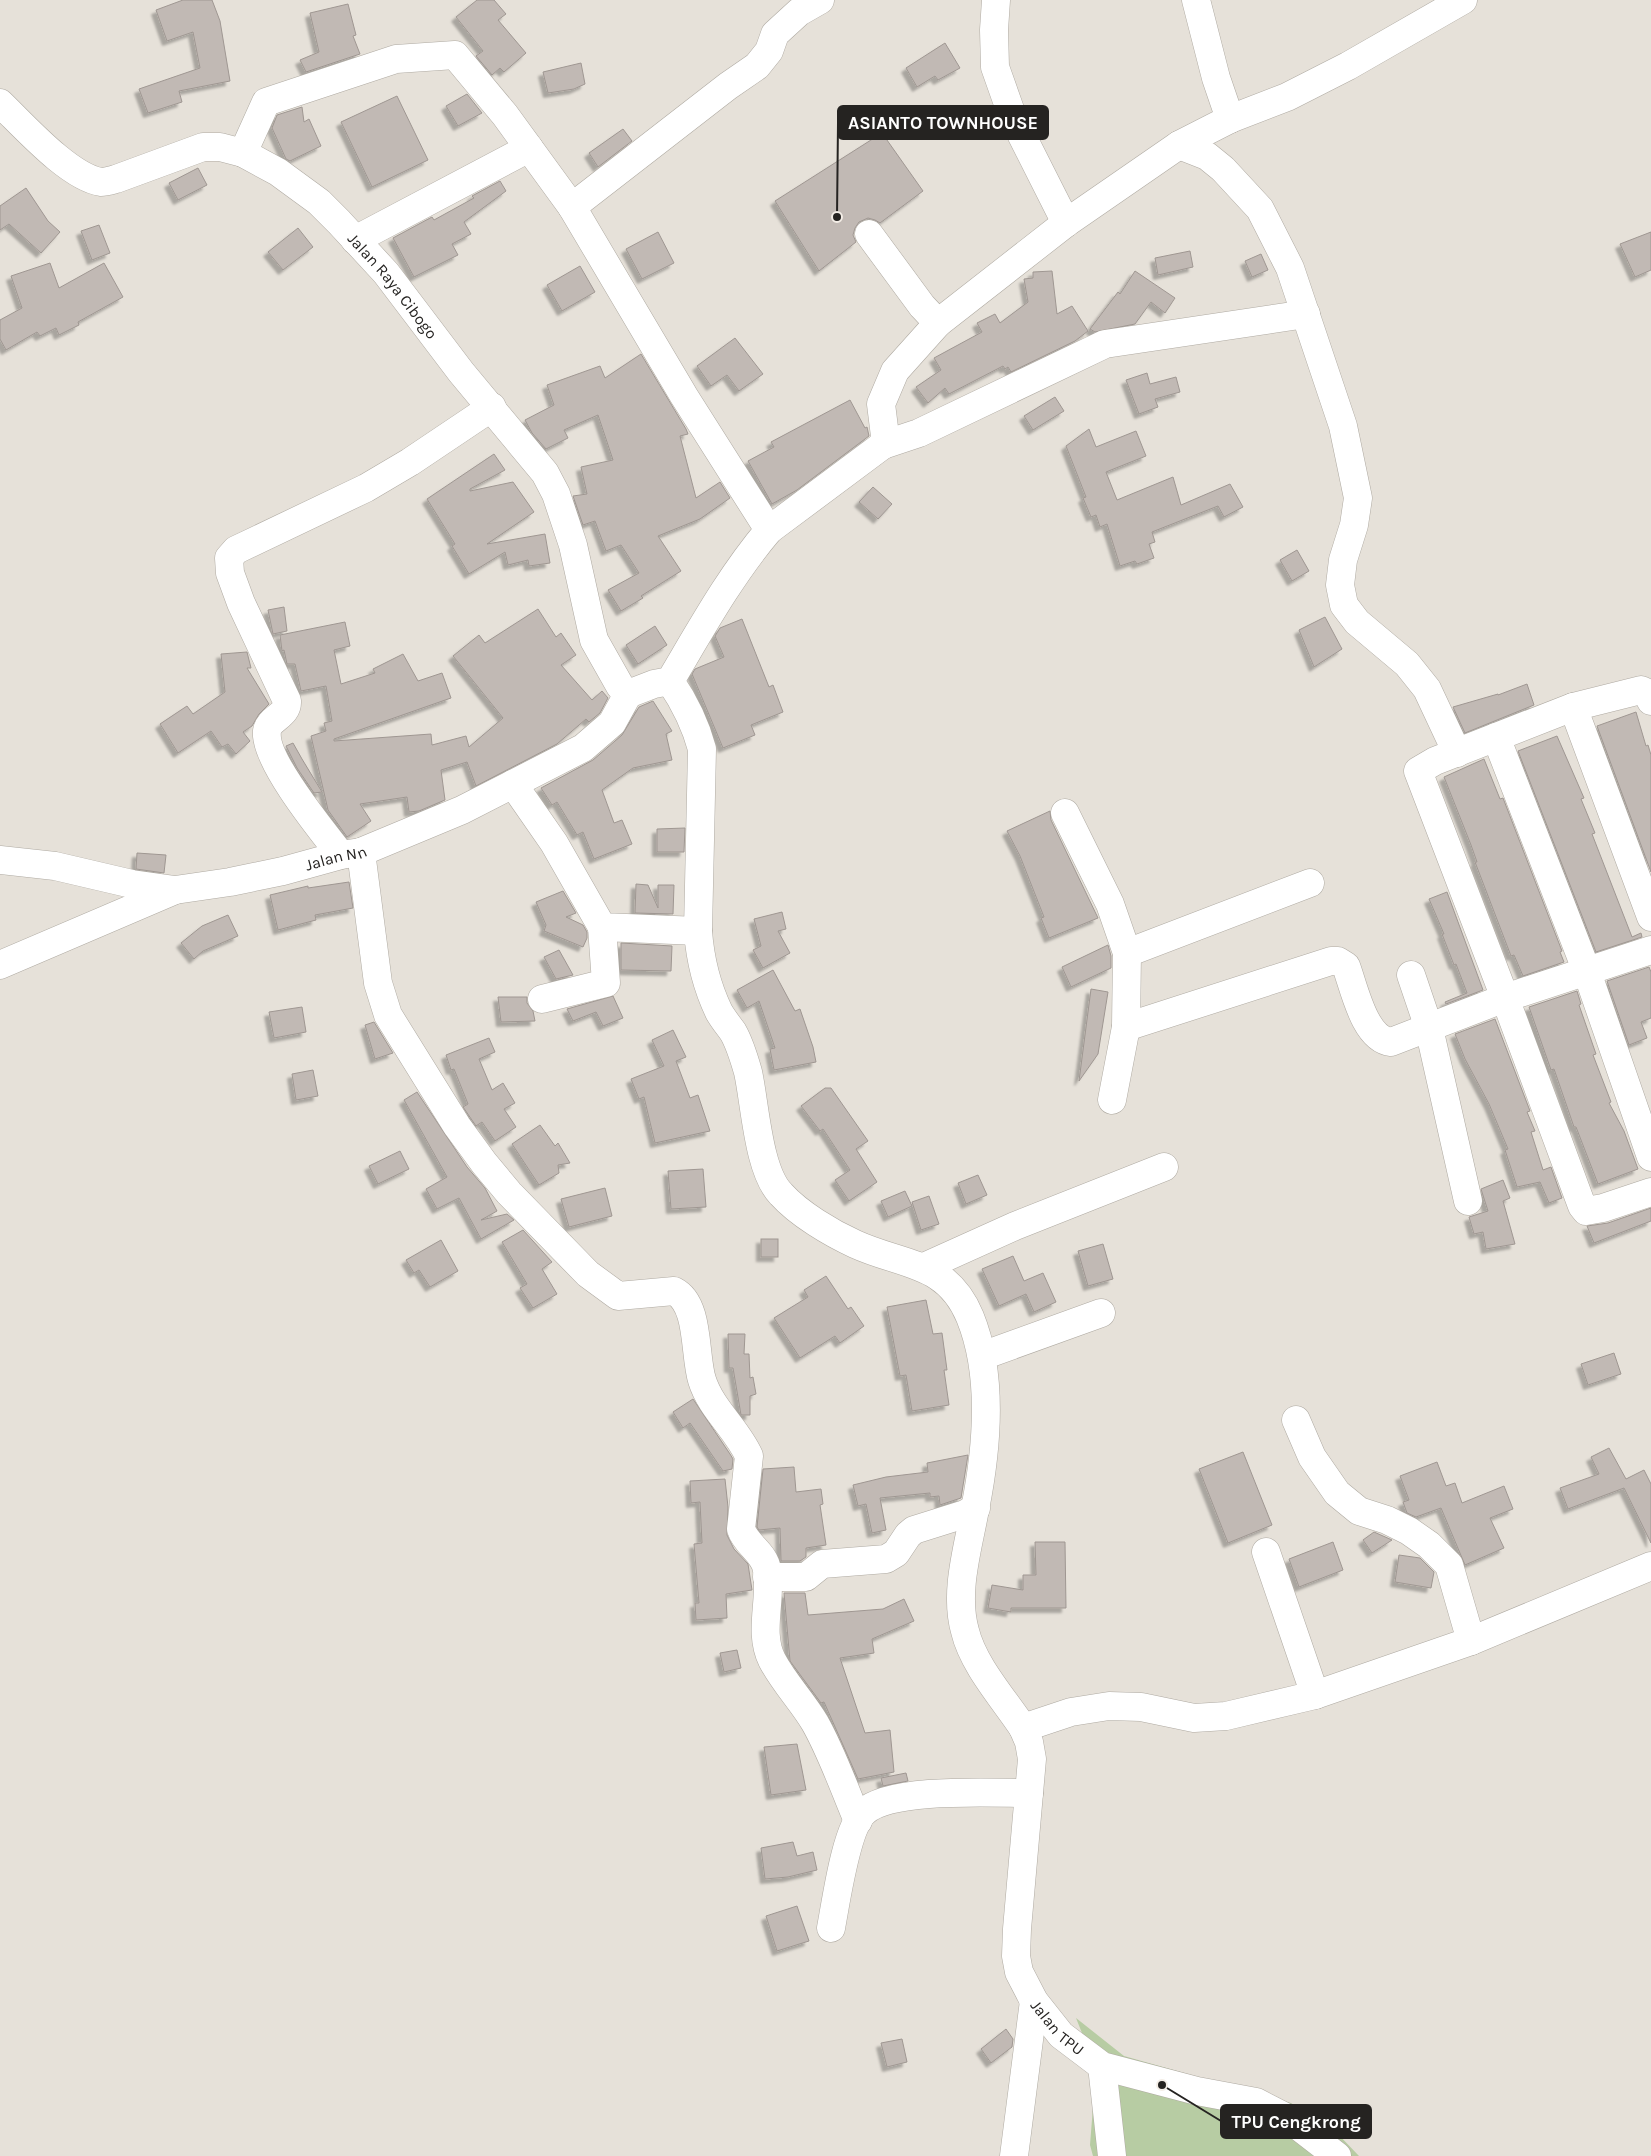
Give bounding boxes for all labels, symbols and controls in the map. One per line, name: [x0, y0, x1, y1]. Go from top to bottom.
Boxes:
callout: ASIANTO TOWNHOUSE: [838, 106, 1048, 139]
text: ASIANTO TOWNHOUSE: [848, 112, 1038, 134]
street label: Jalan Raya Cibogo: [344, 229, 442, 342]
street label: Jalan Nn: [303, 841, 370, 874]
street label: Jalan TPU: [1027, 1996, 1088, 2059]
callout: TPU Cengkrong: [1221, 2105, 1371, 2138]
text: TPU Cengkrong: [1231, 2111, 1361, 2133]

